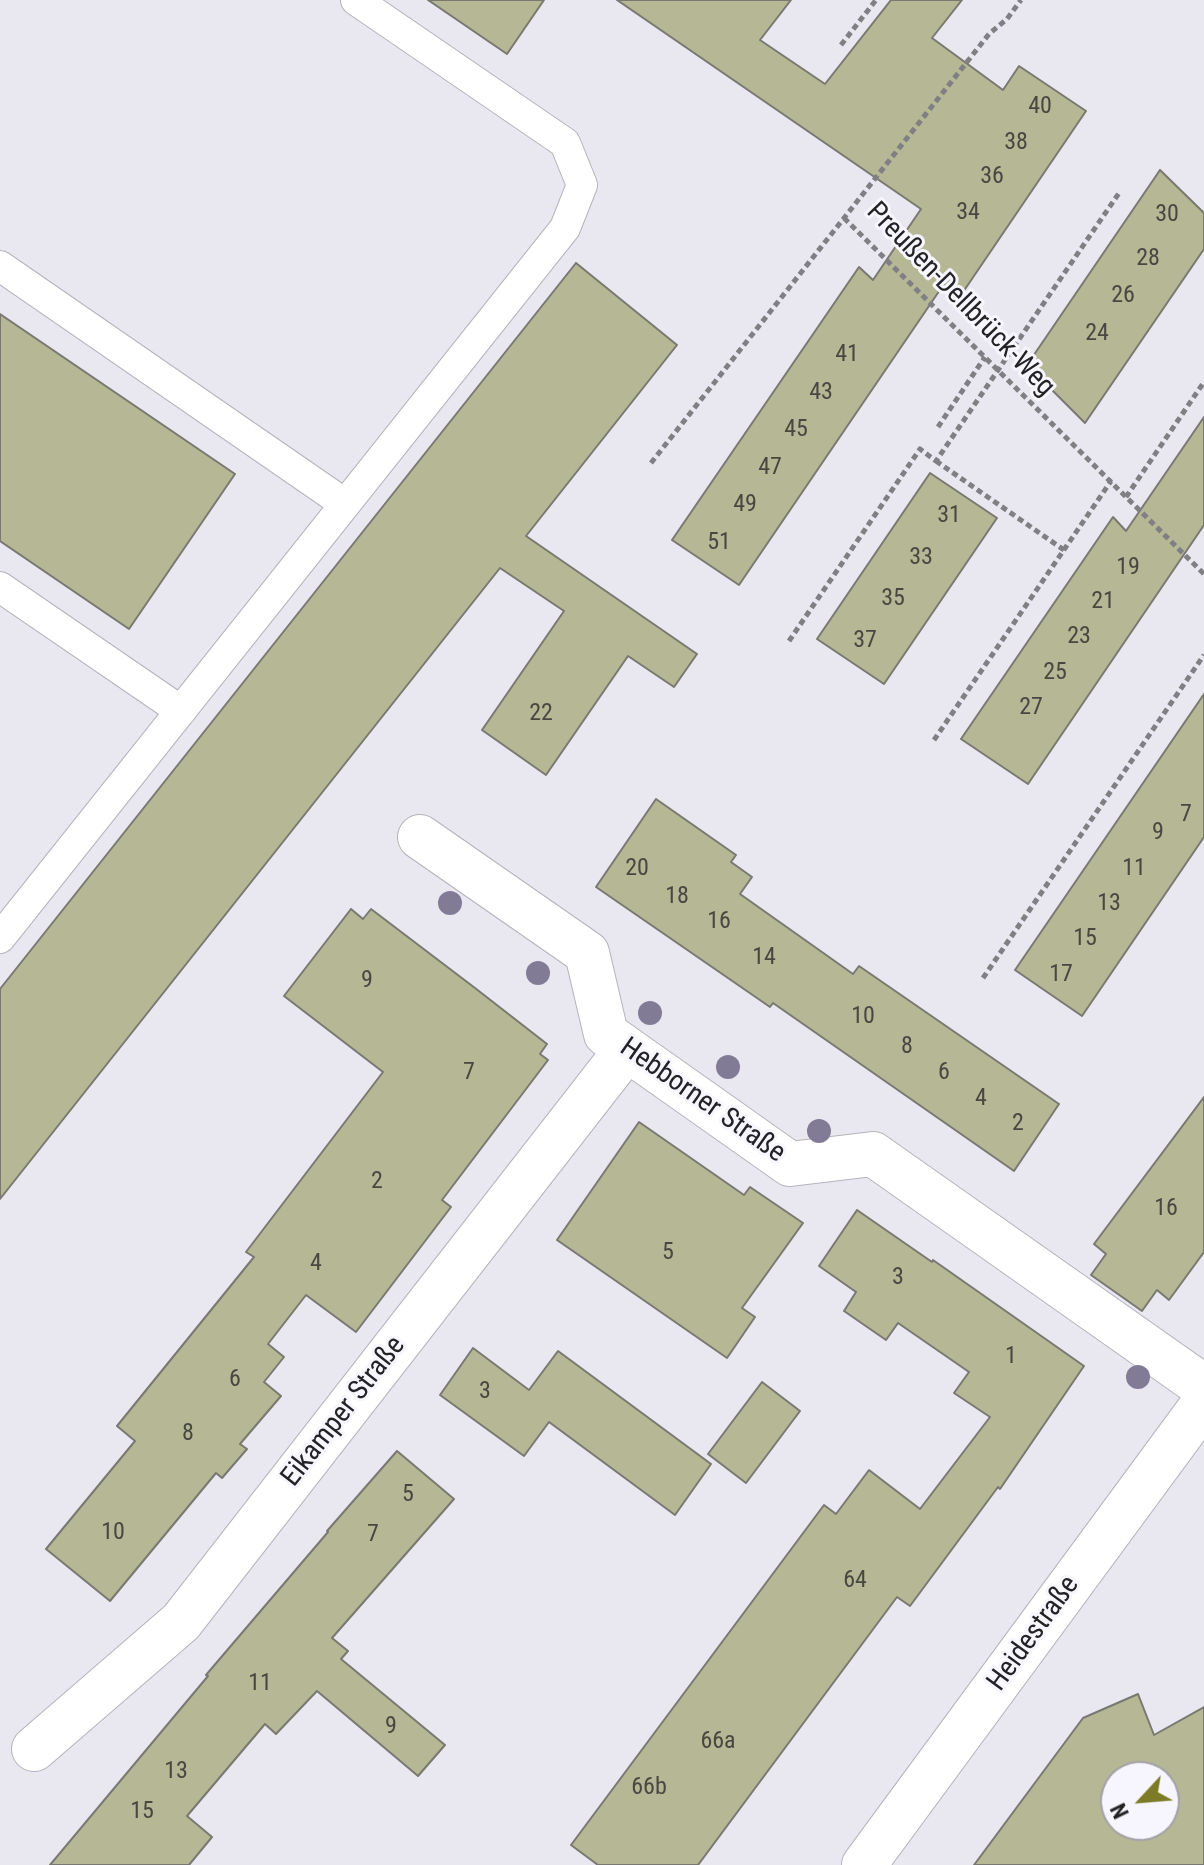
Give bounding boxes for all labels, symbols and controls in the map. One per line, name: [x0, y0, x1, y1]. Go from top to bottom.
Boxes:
house number: 40: [1028, 93, 1052, 121]
house number: 38: [1004, 129, 1028, 157]
house number: 36: [980, 163, 1004, 191]
street label: Preußen-Dellbrück-Weg: [859, 196, 1061, 404]
house number: 34: [956, 199, 980, 227]
house number: 30: [1155, 201, 1179, 229]
house number: 28: [1136, 245, 1160, 273]
house number: 26: [1111, 282, 1135, 310]
house number: 24: [1085, 320, 1109, 348]
house number: 41: [835, 341, 859, 369]
house number: 43: [809, 379, 833, 407]
house number: 45: [784, 416, 808, 444]
house number: 47: [758, 454, 782, 482]
house number: 49: [733, 491, 757, 519]
house number: 31: [937, 502, 961, 530]
house number: 51: [707, 529, 731, 557]
house number: 33: [909, 544, 933, 572]
house number: 19: [1116, 554, 1140, 582]
house number: 35: [881, 585, 905, 613]
house number: 21: [1091, 588, 1115, 616]
house number: 23: [1067, 623, 1091, 651]
house number: 37: [853, 627, 877, 655]
house number: 25: [1043, 659, 1067, 687]
house number: 27: [1019, 694, 1043, 722]
house number: 22: [529, 700, 553, 728]
house number: 7: [1180, 801, 1192, 829]
house number: 9: [1152, 819, 1164, 847]
house number: 20: [625, 855, 649, 883]
house number: 11: [1122, 855, 1146, 883]
house number: 18: [665, 883, 689, 911]
house number: 13: [1097, 890, 1121, 918]
house number: 16: [707, 908, 731, 936]
house number: 15: [1073, 925, 1097, 953]
house number: 14: [752, 944, 776, 972]
house number: 17: [1049, 961, 1073, 989]
house number: 9: [361, 967, 373, 995]
house number: 10: [851, 1003, 875, 1031]
street label: Hebborner Straße: [613, 1032, 791, 1170]
house number: 8: [901, 1033, 913, 1061]
house number: 7: [463, 1059, 475, 1087]
house number: 6: [938, 1059, 950, 1087]
house number: 4: [975, 1085, 987, 1113]
house number: 2: [1012, 1110, 1024, 1138]
house number: 2: [371, 1168, 383, 1196]
house number: 16: [1154, 1195, 1178, 1223]
house number: 5: [662, 1239, 674, 1267]
house number: 4: [310, 1250, 322, 1278]
house number: 3: [892, 1264, 904, 1292]
street label: Eikamper Straße: [275, 1330, 413, 1494]
house number: 1: [1005, 1343, 1017, 1371]
house number: 6: [229, 1366, 241, 1394]
house number: 3: [479, 1378, 491, 1406]
house number: 8: [182, 1420, 194, 1448]
house number: 5: [402, 1481, 414, 1509]
house number: 10: [101, 1519, 125, 1547]
house number: 7: [367, 1521, 379, 1549]
house number: 64: [843, 1567, 867, 1595]
street label: Heidestraße: [981, 1570, 1087, 1698]
house number: 11: [248, 1670, 272, 1698]
house number: 9: [385, 1713, 397, 1741]
house number: 66a: [700, 1728, 736, 1756]
house number: 13: [164, 1758, 188, 1786]
north arrow: [1100, 1761, 1180, 1841]
house number: 66b: [631, 1774, 667, 1802]
house number: 15: [130, 1798, 154, 1826]
text: N: [1106, 1799, 1134, 1822]

